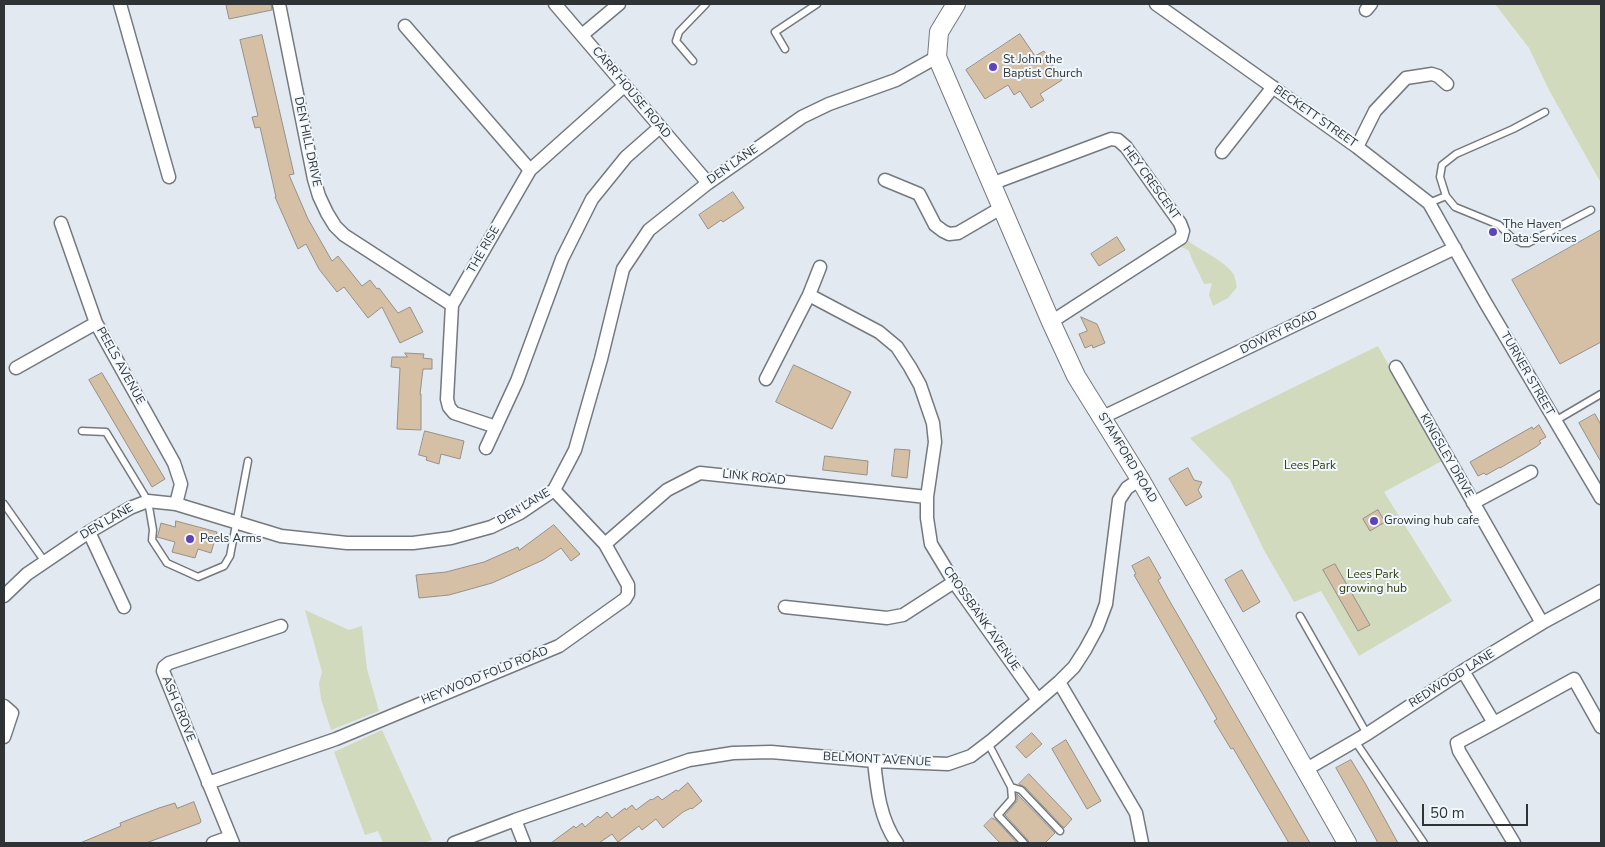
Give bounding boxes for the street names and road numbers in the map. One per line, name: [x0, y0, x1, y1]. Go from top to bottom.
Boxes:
street label: CARR HOUSE ROAD: [589, 44, 673, 142]
street label: BECKETT STREET: [1270, 83, 1360, 151]
street label: DEN HILL DRIVE: [290, 96, 324, 188]
street label: DEN LANE: [705, 142, 761, 188]
street label: HEY CRESCENT: [1119, 143, 1183, 223]
street label: THE RISE: [465, 224, 503, 276]
street label: DOWRY ROAD: [1238, 308, 1320, 358]
street label: PEELS AVENUE: [93, 325, 147, 407]
street label: TURNER STREET: [1497, 329, 1557, 419]
street label: STAMFORD ROAD: [1094, 410, 1160, 506]
street label: KINGSLEY DRIVE: [1416, 411, 1476, 501]
street label: LINK ROAD: [722, 468, 786, 488]
street label: DEN LANE: [495, 486, 553, 528]
street label: DEN LANE: [78, 501, 136, 543]
street label: CROSSBANK AVENUE: [939, 564, 1023, 674]
street label: HEYWOOD FOLD ROAD: [420, 644, 550, 708]
street label: REDWOOD LANE: [1407, 647, 1497, 711]
street label: ASH GROVE: [158, 674, 198, 744]
street label: BELMONT AVENUE: [823, 750, 931, 770]

